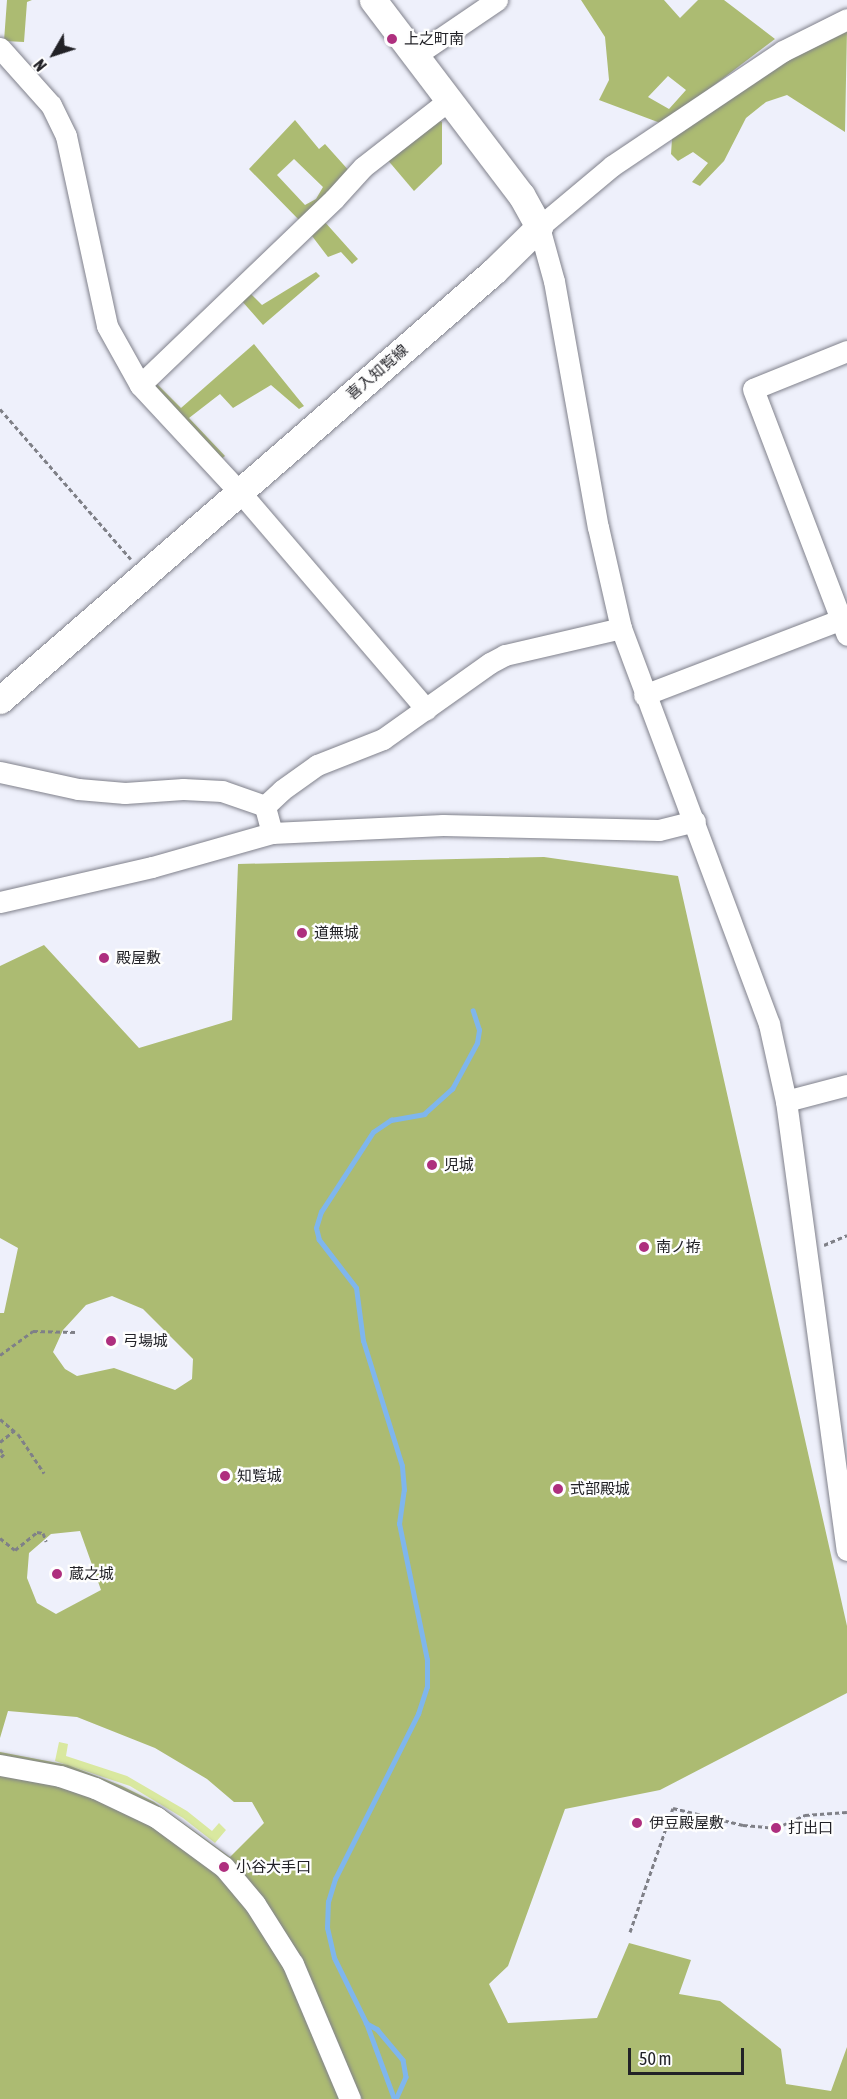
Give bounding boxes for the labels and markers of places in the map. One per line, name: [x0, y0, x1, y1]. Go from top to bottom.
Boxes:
place label: 上之町南: [404, 30, 464, 48]
marker: 上之町南: [385, 32, 399, 46]
place label: 道無城: [314, 924, 359, 942]
marker: 道無城: [295, 926, 309, 940]
place label: 殿屋敷: [116, 949, 161, 967]
marker: 殿屋敷: [97, 951, 111, 965]
place label: 児城: [444, 1156, 474, 1174]
marker: 児城: [425, 1158, 439, 1172]
place label: 南ノ拵: [656, 1238, 701, 1256]
marker: 南ノ拵: [637, 1240, 651, 1254]
place label: 弓場城: [123, 1332, 168, 1350]
marker: 弓場城: [104, 1334, 118, 1348]
place label: 知覧城: [237, 1467, 282, 1485]
marker: 知覧城: [218, 1469, 232, 1483]
place label: 式部殿城: [570, 1480, 630, 1498]
marker: 式部殿城: [551, 1482, 565, 1496]
place label: 蔵之城: [69, 1565, 114, 1583]
marker: 蔵之城: [50, 1567, 64, 1581]
place label: 伊豆殿屋敷: [649, 1814, 724, 1832]
marker: 伊豆殿屋敷: [630, 1816, 644, 1830]
place label: 打出口: [788, 1819, 833, 1837]
marker: 打出口: [769, 1821, 783, 1835]
place label: 小谷大手口: [236, 1858, 311, 1876]
marker: 小谷大手口: [217, 1860, 231, 1874]

